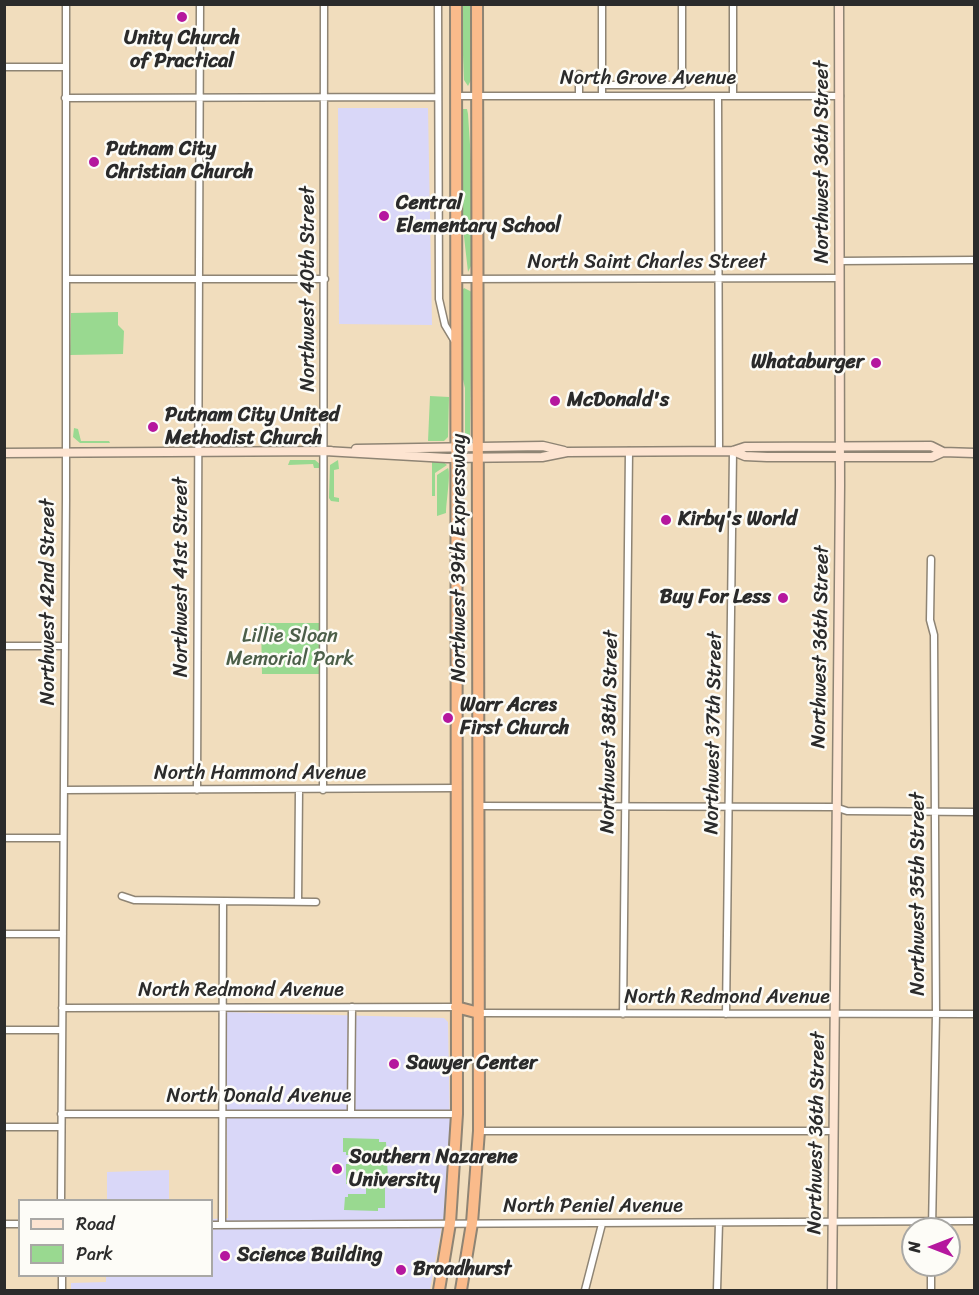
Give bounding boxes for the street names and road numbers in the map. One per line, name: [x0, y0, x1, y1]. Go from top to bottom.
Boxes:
street label: Northwest 36th Street: [811, 61, 835, 263]
street label: North Grove Avenue: [560, 67, 736, 91]
street label: Northwest 40th Street: [297, 186, 321, 392]
street label: North Saint Charles Street: [527, 251, 767, 275]
street label: Northwest 39th Expressway: [448, 434, 472, 682]
street label: Northwest 41st Street: [170, 477, 194, 677]
street label: Northwest 42nd Street: [37, 499, 61, 705]
street label: Northwest 36th Street: [807, 545, 835, 749]
street label: Northwest 38th Street: [596, 630, 624, 834]
street label: Northwest 37th Street: [700, 631, 728, 835]
street label: North Hammond Avenue: [154, 762, 366, 786]
street label: Northwest 35th Street: [907, 792, 931, 996]
street label: North Redmond Avenue: [138, 979, 344, 1003]
street label: North Redmond Avenue: [624, 986, 830, 1010]
street label: Northwest 36th Street: [803, 1031, 831, 1235]
street label: North Donald Avenue: [167, 1085, 351, 1109]
street label: North Peniel Avenue: [503, 1195, 683, 1219]

